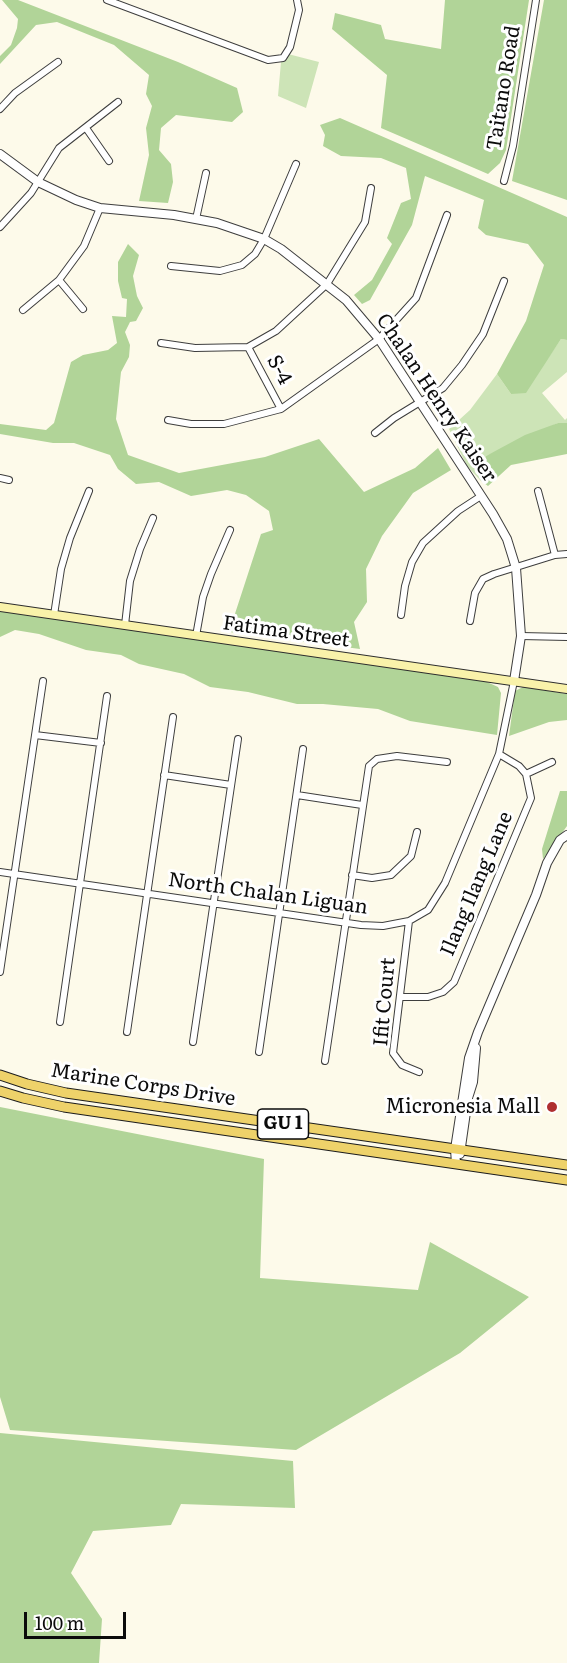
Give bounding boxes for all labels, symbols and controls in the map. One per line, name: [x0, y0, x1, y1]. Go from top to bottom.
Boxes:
street label: Taitano Road: [482, 24, 526, 152]
street label: Chalan Henry Kaiser: [371, 309, 501, 487]
street label: S-4: [261, 351, 297, 389]
street label: Fatima Street: [221, 611, 351, 653]
street label: Ilang Ilang Lane: [436, 808, 518, 960]
street label: North Chalan Liguan: [167, 868, 369, 920]
street label: Ifit Court: [369, 957, 401, 1047]
street label: Marine Corps Drive: [49, 1059, 237, 1111]
place label: Micronesia Mall: [385, 1095, 540, 1119]
marker: Micronesia Mall: [545, 1100, 559, 1114]
road number: GU 1: [258, 1109, 308, 1139]
scale bar: [27, 1600, 129, 1638]
text: 100 m: [35, 1609, 84, 1636]

